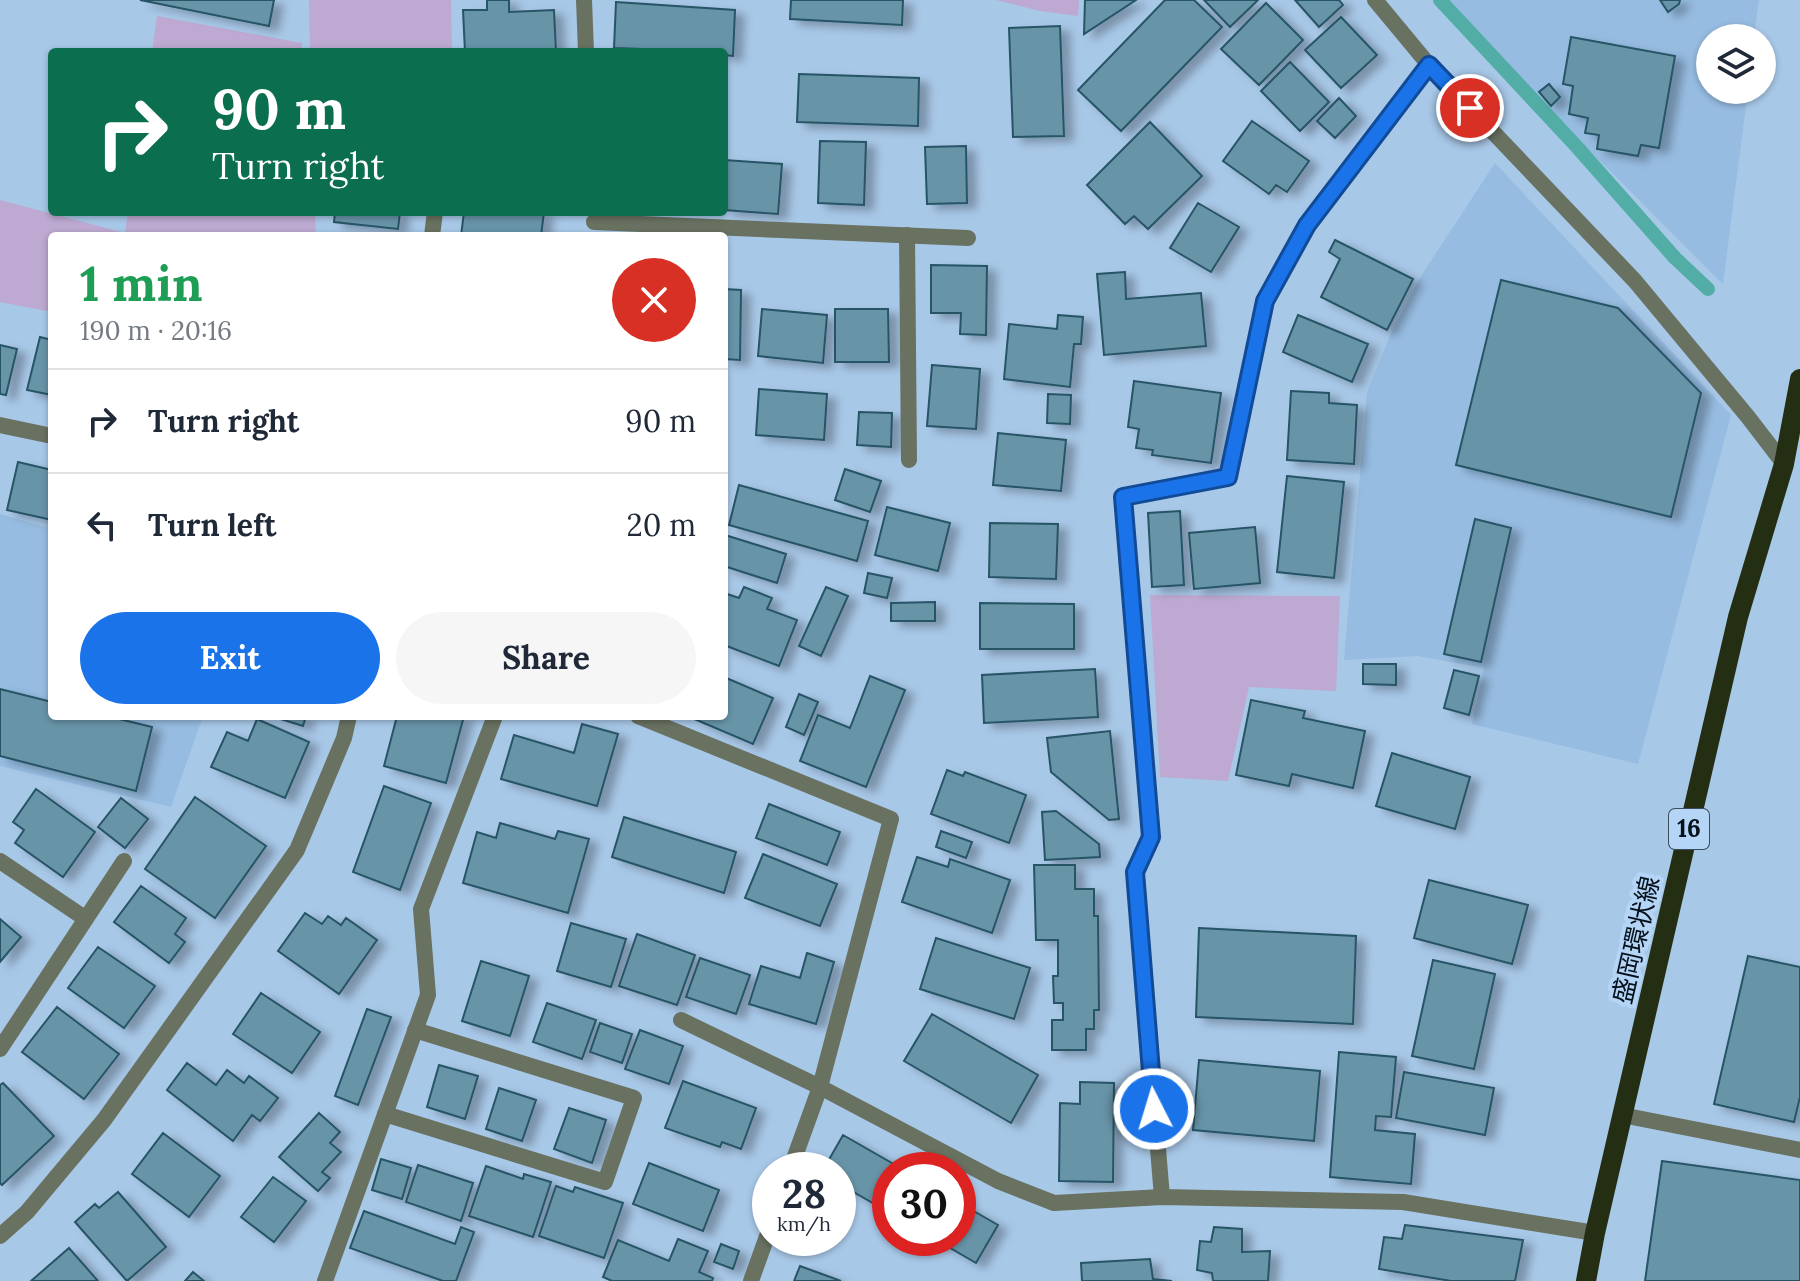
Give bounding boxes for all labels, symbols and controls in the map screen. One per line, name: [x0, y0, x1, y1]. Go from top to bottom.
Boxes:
map controls: [1696, 24, 1776, 104]
button: layers: [1696, 24, 1776, 104]
text: 90 m: [212, 73, 346, 144]
pin: [1436, 74, 1504, 142]
icon: right: [80, 80, 184, 184]
icon: arrive: [1448, 86, 1492, 130]
text: Turn right: [212, 143, 385, 189]
text: 1 min: [80, 253, 203, 314]
button: close: [612, 258, 696, 342]
text: 190 m · 20:16: [80, 314, 232, 347]
icon: right: [80, 399, 124, 443]
text: Turn right: [148, 402, 299, 440]
text: 90 m: [625, 402, 696, 440]
icon: left: [80, 503, 124, 547]
text: Turn left: [148, 506, 276, 544]
text: 20 m: [627, 506, 696, 544]
button: Exit: [80, 612, 380, 704]
button: Share: [396, 612, 696, 704]
road number: 16: [1669, 809, 1709, 849]
street label: 盛岡環状線: [1605, 873, 1666, 1007]
position arrow: [1112, 1067, 1196, 1151]
speed limit sign: 30: [872, 1152, 976, 1256]
text: 28: [782, 1168, 826, 1219]
text: km/h: [777, 1211, 831, 1236]

